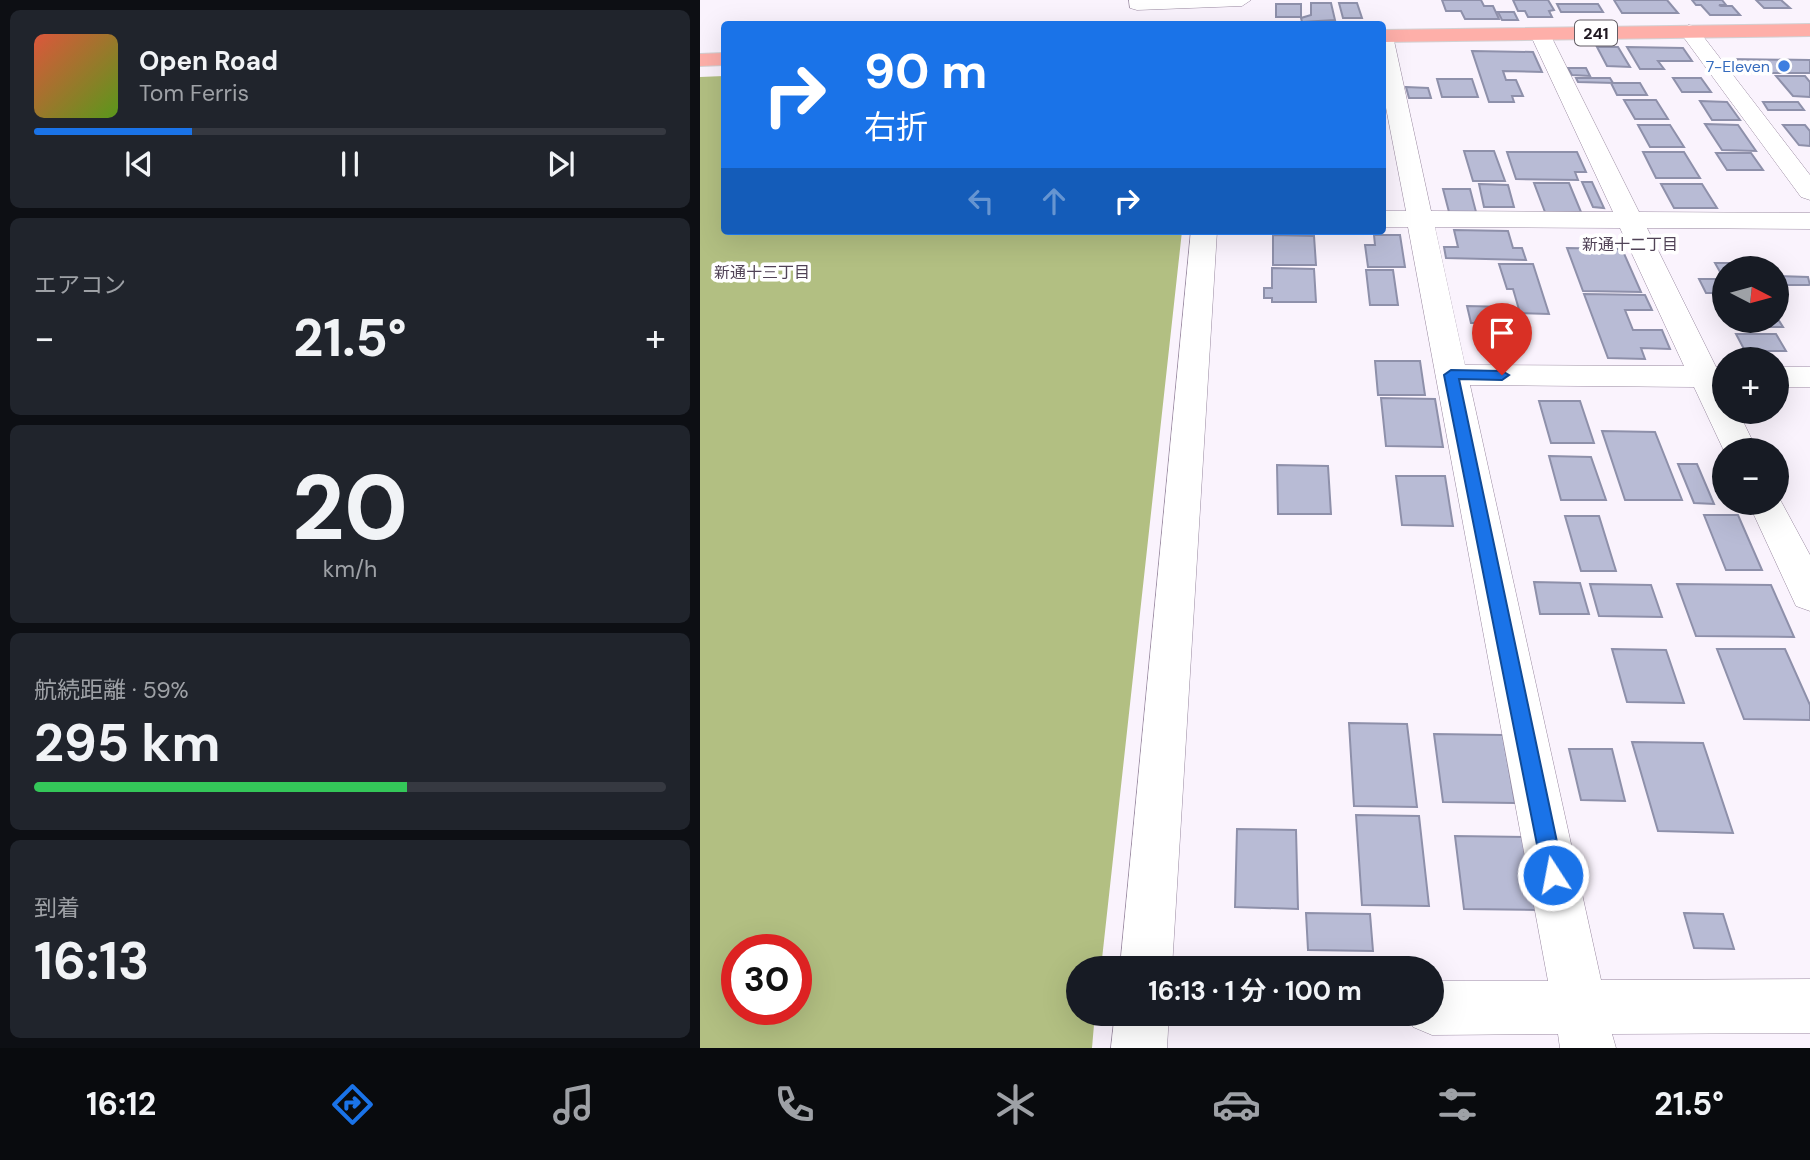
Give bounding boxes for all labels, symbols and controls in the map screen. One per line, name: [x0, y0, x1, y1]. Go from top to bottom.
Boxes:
road number: 241: [1575, 20, 1617, 46]
text: 90 m: [864, 39, 987, 103]
text: Open Road: [139, 44, 278, 78]
icon: right: [749, 49, 840, 140]
place label: 7-Eleven: [1706, 56, 1770, 77]
marker: 7-Eleven: [1776, 58, 1792, 74]
text: Tom Ferris: [139, 78, 249, 108]
text: 右折: [864, 106, 928, 148]
icon: previous: [120, 145, 158, 183]
icon: pause: [331, 145, 369, 183]
icon: next: [542, 145, 580, 183]
icon: left: [962, 182, 1000, 220]
icon: ahead: [1035, 182, 1073, 220]
icon: right: [1108, 182, 1146, 220]
district label: 新通十二丁目: [1582, 234, 1678, 255]
north arrow: [1712, 256, 1788, 332]
map controls: [1712, 256, 1789, 515]
district label: 新通十三丁目: [714, 262, 810, 283]
text: エアコン: [34, 270, 126, 300]
pin: [1472, 303, 1532, 375]
text: 21.5°: [293, 304, 407, 372]
text: −: [34, 313, 55, 363]
text: +: [645, 313, 666, 363]
icon: arrive: [1483, 314, 1521, 352]
button: +: [1712, 347, 1789, 424]
button: −: [1712, 438, 1789, 515]
text: 20: [292, 449, 408, 567]
text: km/h: [323, 554, 377, 584]
text: 航続距離 · 59%: [34, 675, 189, 705]
text: 295 km: [34, 709, 220, 777]
position arrow: [1516, 838, 1590, 912]
text: 到着: [34, 893, 80, 923]
text: 16:13: [34, 927, 149, 995]
speed limit sign: 30: [721, 934, 812, 1025]
text: 16:13 · 1 分 · 100 m: [1148, 974, 1362, 1008]
icon: directions: [328, 1080, 377, 1129]
icon: music: [549, 1080, 598, 1129]
icon: phone: [770, 1080, 819, 1129]
icon: climate: [991, 1080, 1040, 1129]
icon: car: [1212, 1080, 1261, 1129]
icon: filters: [1433, 1080, 1482, 1129]
text: 16:12: [86, 1083, 156, 1125]
text: 21.5°: [1654, 1083, 1724, 1125]

